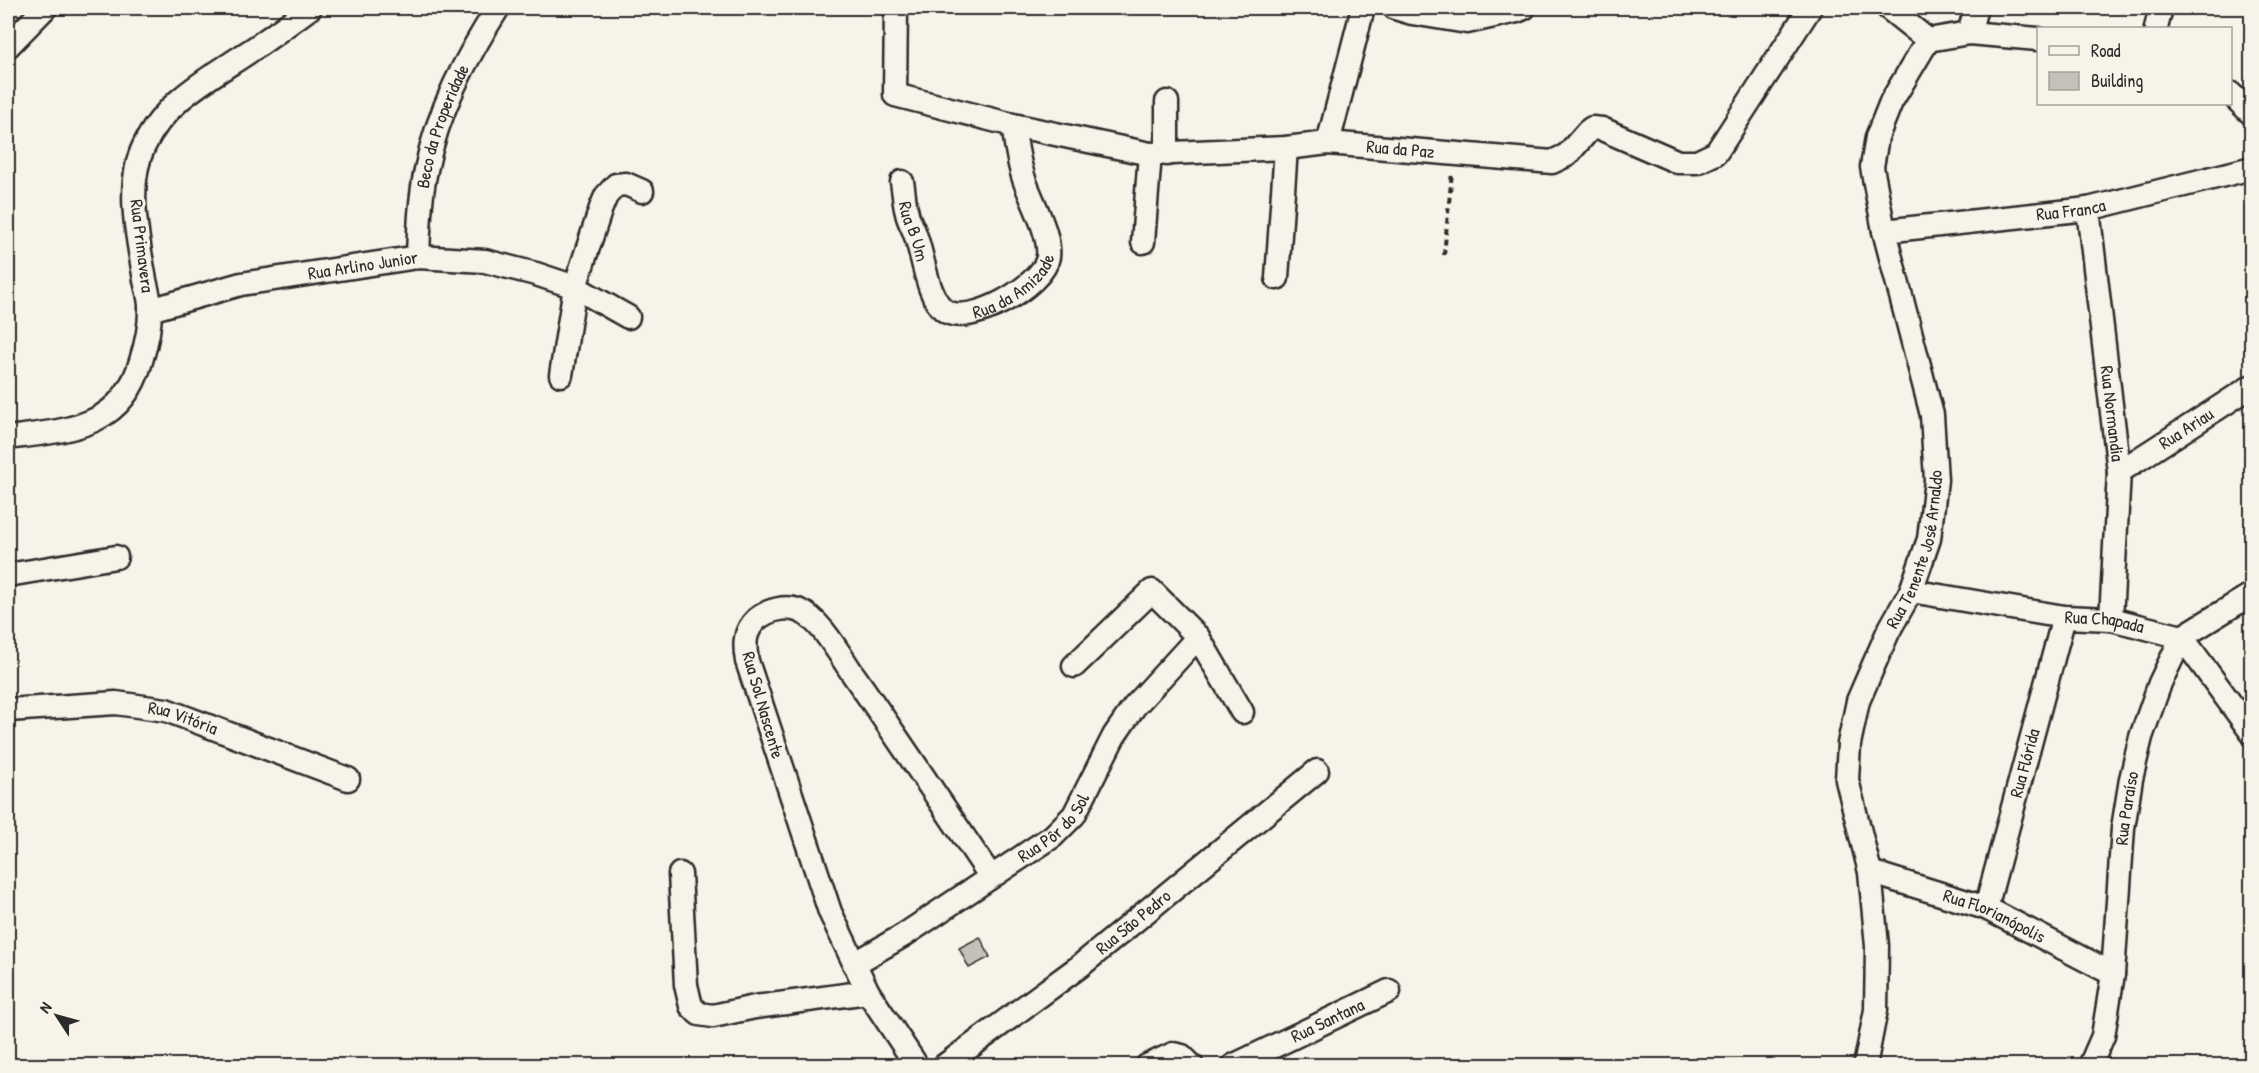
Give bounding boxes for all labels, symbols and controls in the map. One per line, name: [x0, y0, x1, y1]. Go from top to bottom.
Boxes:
legend: [2037, 27, 2232, 105]
text: Road: [2091, 38, 2121, 63]
street label: Beco da Properidade: [410, 60, 475, 190]
text: Building: [2091, 68, 2143, 93]
street label: Rua da Paz: [1365, 133, 1436, 164]
street label: Rua Franca: [2035, 192, 2108, 227]
street label: Rua Primavera: [124, 198, 161, 294]
street label: Rua B Um: [893, 200, 935, 264]
street label: Rua Arlino Junior: [306, 244, 420, 286]
street label: Rua da Amizade: [970, 252, 1060, 325]
street label: Rua Normandia: [2095, 364, 2131, 463]
street label: Rua Ariau: [2154, 401, 2218, 455]
street label: Rua Tenente José Arnaldo: [1880, 470, 1948, 633]
street label: Rua Chapada: [2064, 604, 2147, 639]
street label: Rua Sol Nascente: [736, 648, 791, 761]
street label: Rua Vitória: [147, 695, 222, 741]
street label: Rua Flórida: [2003, 726, 2046, 800]
street label: Rua Paraíso: [2109, 768, 2144, 846]
street label: Rua Pôr do Sol: [1013, 789, 1095, 868]
street label: Rua Florianópolis: [1940, 882, 2050, 949]
street label: Rua São Pedro: [1090, 883, 1176, 960]
north arrow: [27, 986, 87, 1046]
street label: Rua Santana: [1287, 992, 1368, 1048]
text: N: [33, 997, 57, 1017]

